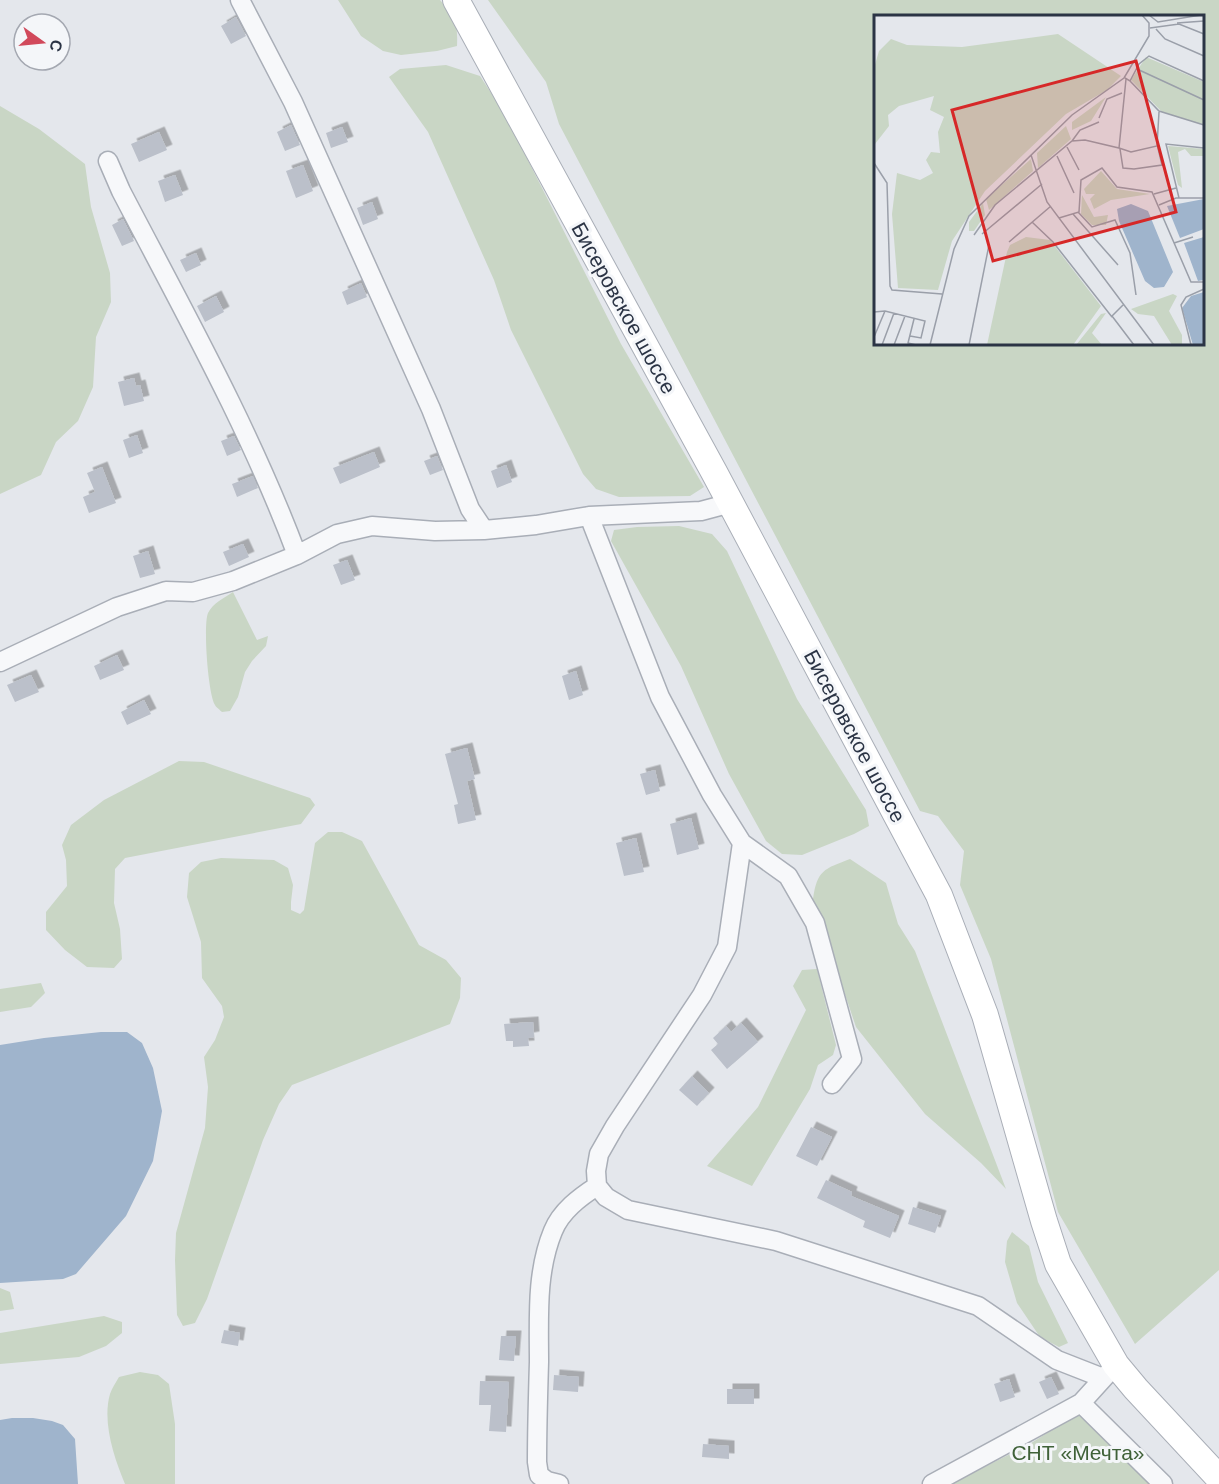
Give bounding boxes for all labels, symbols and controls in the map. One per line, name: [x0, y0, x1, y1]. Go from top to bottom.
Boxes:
north arrow: [12, 12, 72, 72]
inset map: [874, 15, 1204, 345]
text: С: [46, 38, 66, 54]
street label: Бисеровское шоссе: [567, 218, 681, 398]
street label: Бисеровское шоссе: [800, 646, 910, 826]
park label: СНТ «Мечта»: [1011, 1441, 1145, 1464]

